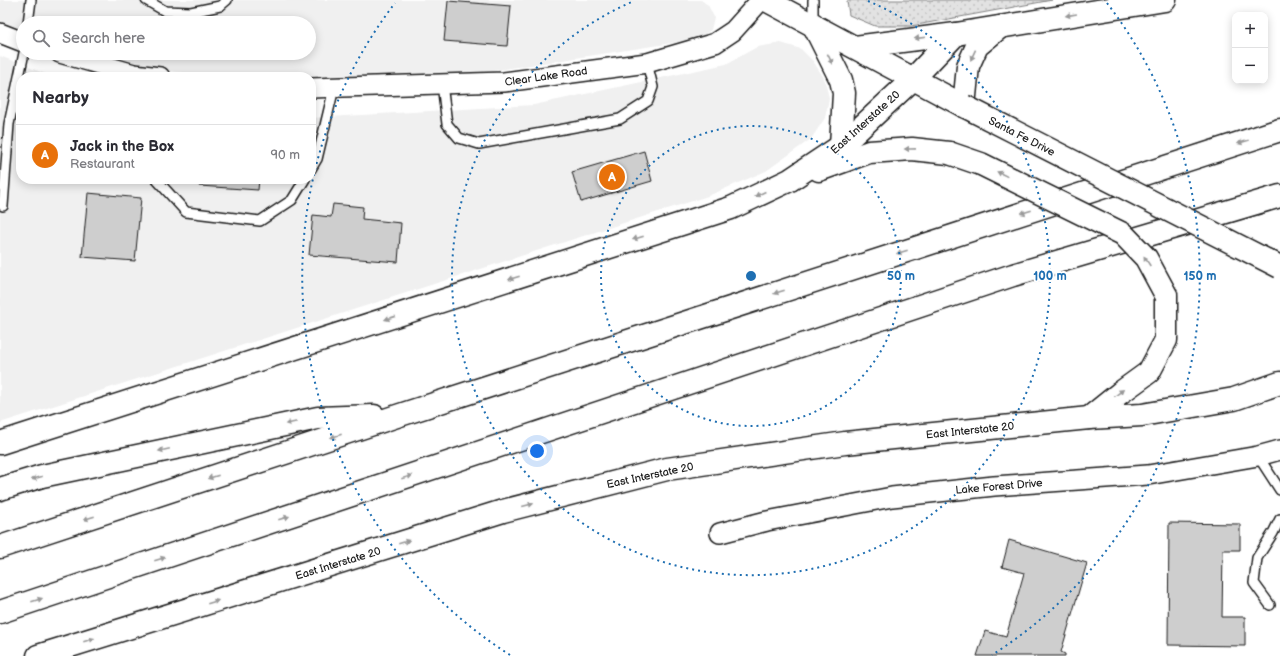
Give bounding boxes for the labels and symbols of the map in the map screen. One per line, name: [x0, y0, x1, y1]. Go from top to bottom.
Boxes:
one-way arrow: [1065, 12, 1077, 18]
one-way arrow: [914, 35, 926, 42]
one-way arrow: [970, 49, 976, 61]
one-way arrow: [827, 53, 833, 65]
street label: Clear Lake Road: [504, 64, 588, 89]
street label: East Interstate 20: [828, 88, 903, 157]
street label: Santa Fe Drive: [986, 114, 1058, 159]
one-way arrow: [1237, 139, 1249, 145]
one-way arrow: [904, 146, 916, 153]
pin: A: [599, 162, 625, 192]
one-way arrow: [996, 171, 1007, 177]
one-way arrow: [754, 191, 766, 197]
one-way arrow: [1020, 210, 1032, 216]
one-way arrow: [631, 235, 643, 241]
one-way arrow: [896, 250, 908, 256]
one-way arrow: [1144, 255, 1151, 267]
centre of rings: [744, 269, 758, 283]
text: 50 m: [887, 269, 915, 284]
text: 100 m: [1033, 269, 1067, 284]
text: 150 m: [1184, 269, 1216, 284]
one-way arrow: [508, 275, 520, 281]
one-way arrow: [772, 290, 784, 296]
one-way arrow: [384, 315, 396, 321]
one-way arrow: [1114, 390, 1124, 398]
street label: East Interstate 20: [925, 419, 1015, 442]
one-way arrow: [285, 421, 297, 427]
one-way arrow: [330, 433, 342, 439]
your location: [527, 441, 547, 461]
one-way arrow: [158, 448, 170, 454]
street label: East Interstate 20: [605, 460, 695, 491]
one-way arrow: [401, 473, 413, 479]
one-way arrow: [206, 474, 218, 480]
one-way arrow: [31, 475, 43, 481]
street label: Lake Forest Drive: [955, 476, 1044, 497]
one-way arrow: [522, 501, 535, 507]
one-way arrow: [278, 514, 290, 520]
one-way arrow: [83, 515, 95, 521]
one-way arrow: [398, 539, 410, 545]
street label: East Interstate 20: [294, 544, 383, 583]
one-way arrow: [155, 556, 167, 562]
one-way arrow: [31, 597, 43, 603]
one-way arrow: [207, 598, 219, 604]
one-way arrow: [83, 637, 95, 643]

